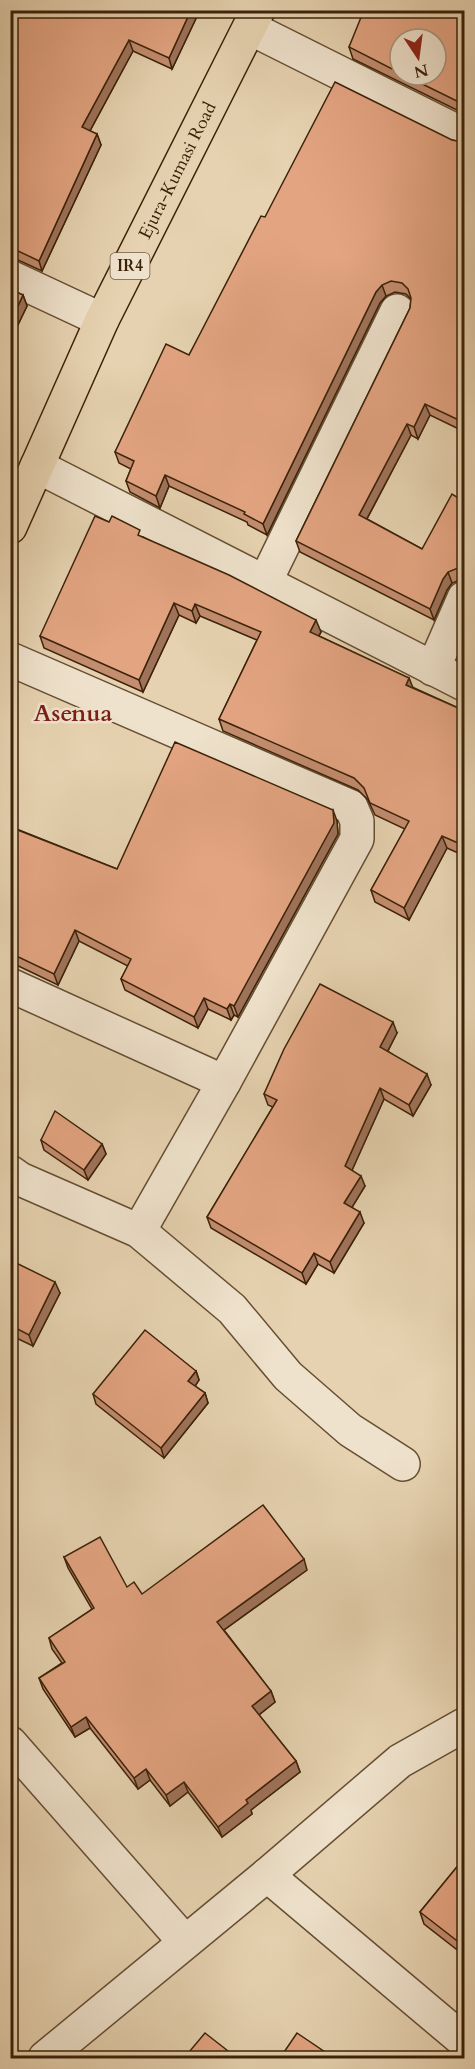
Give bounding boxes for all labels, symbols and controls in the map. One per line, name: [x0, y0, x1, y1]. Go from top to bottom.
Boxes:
north arrow: [388, 27, 448, 87]
text: N: [412, 58, 430, 83]
street label: Ejura-Kumasi Road: [132, 97, 222, 243]
road number: IR4: [110, 253, 150, 279]
district label: Asenua: [34, 697, 113, 730]

